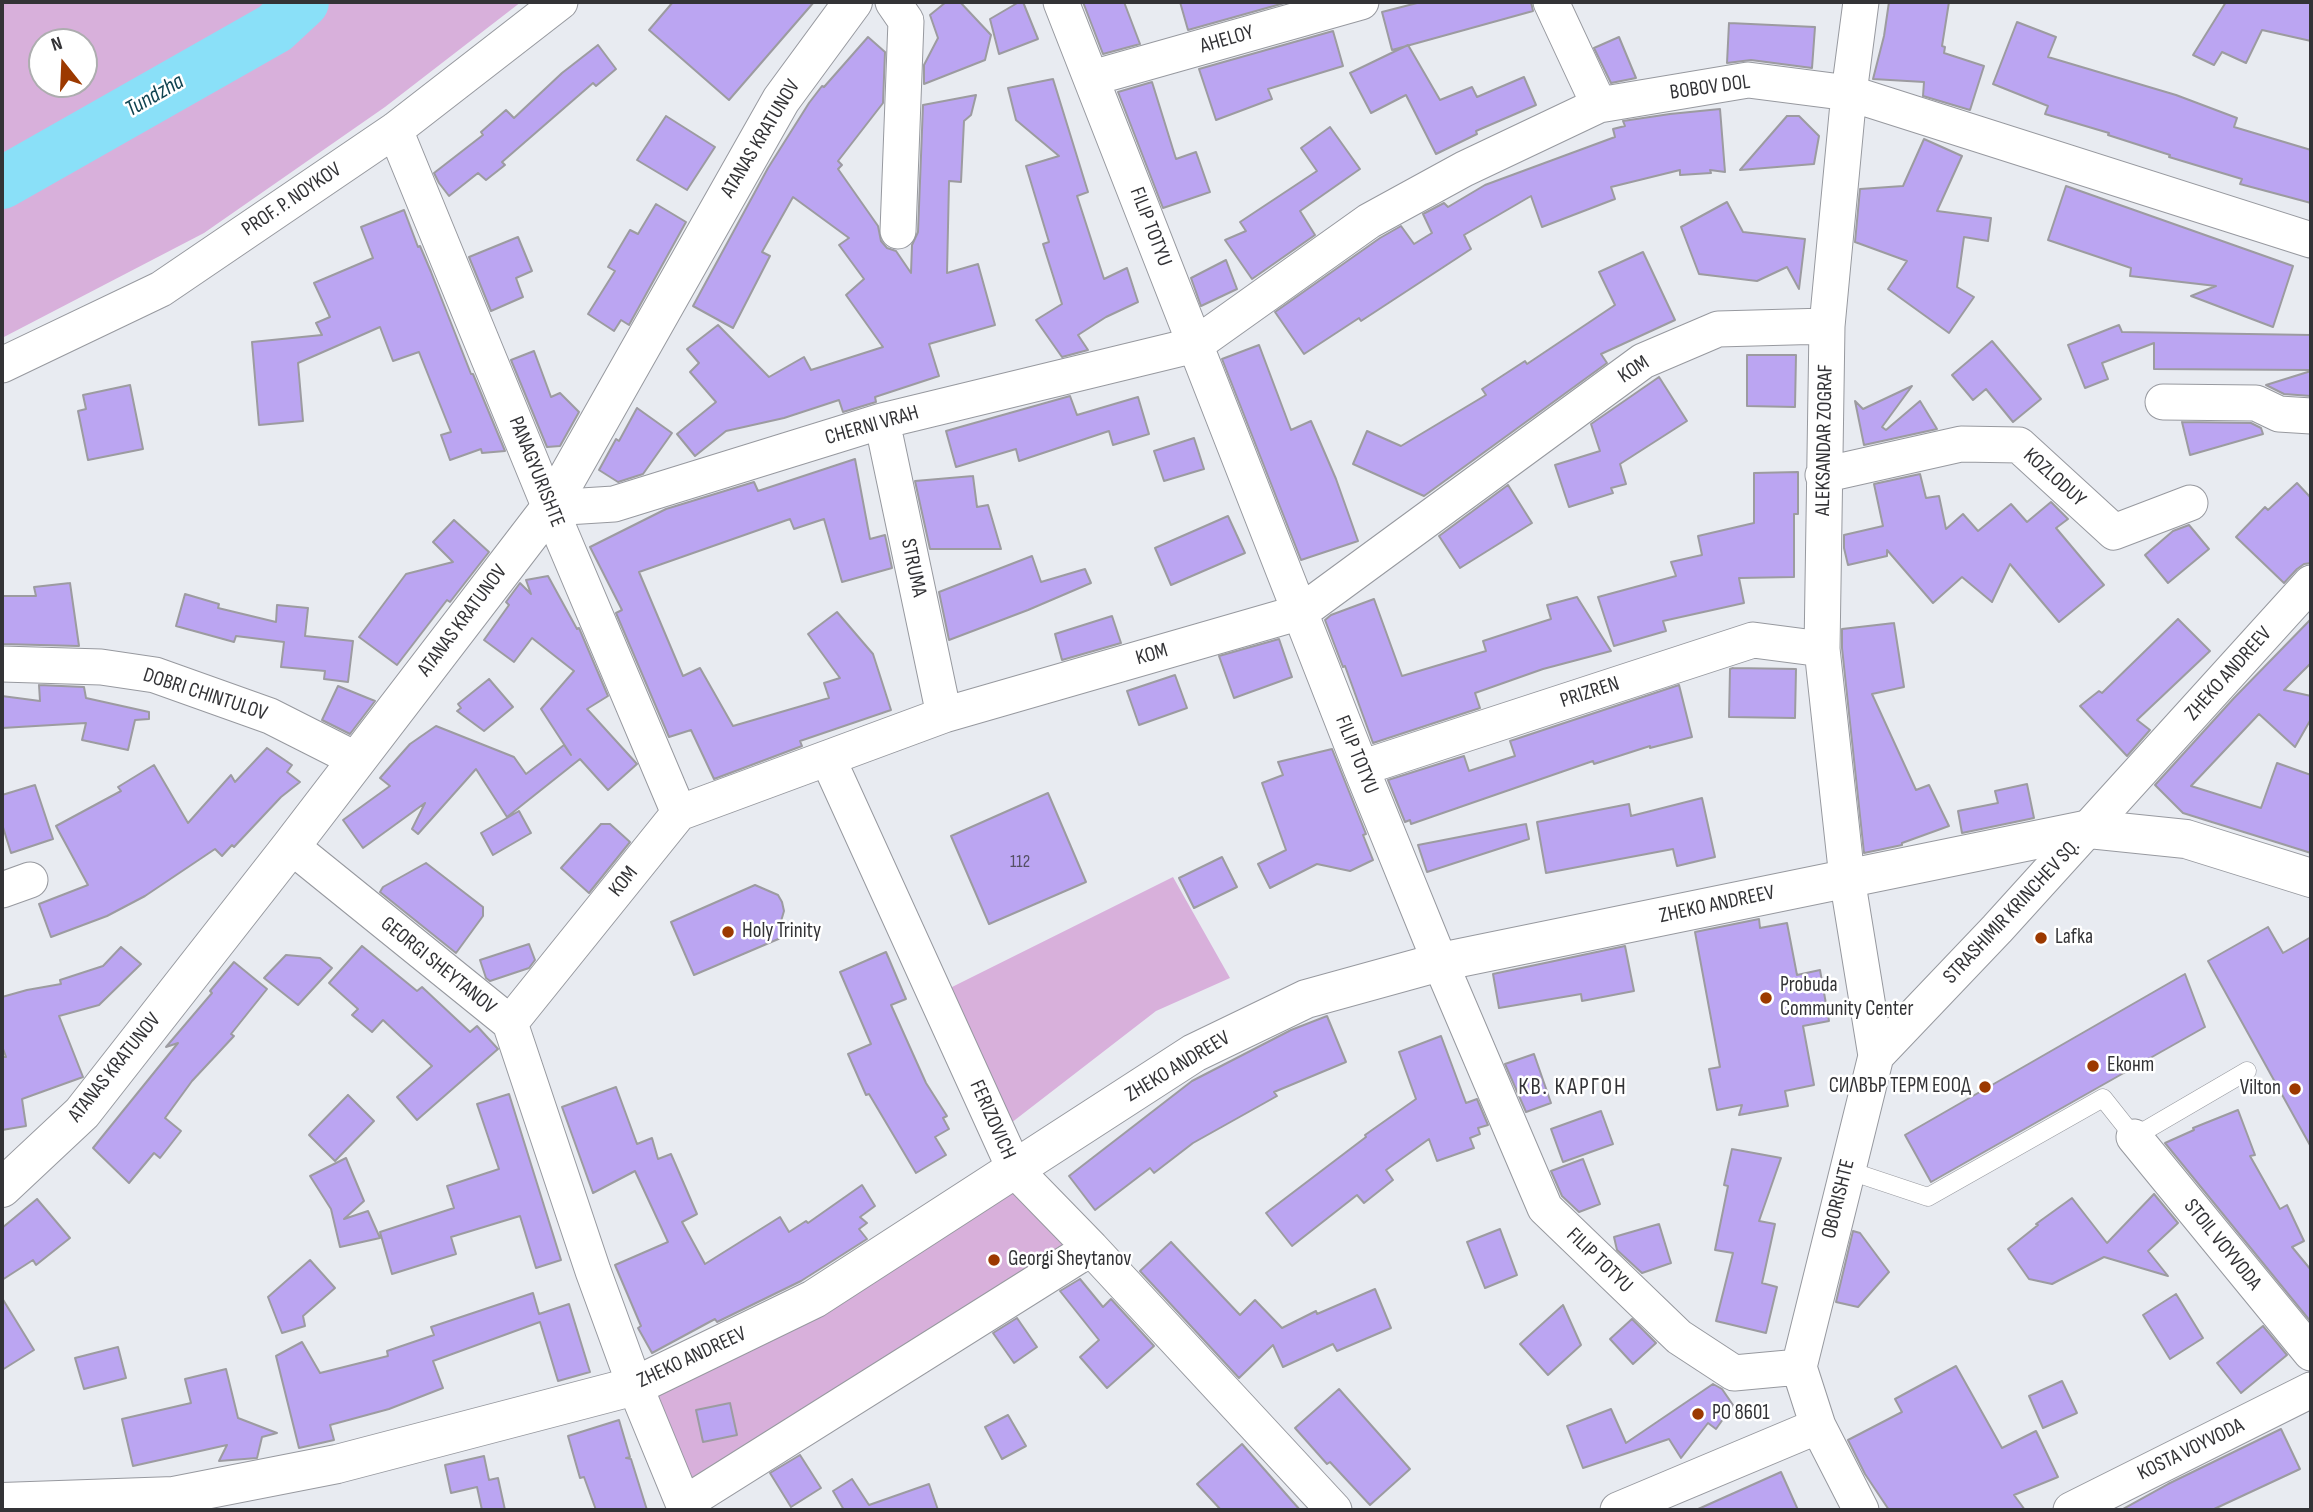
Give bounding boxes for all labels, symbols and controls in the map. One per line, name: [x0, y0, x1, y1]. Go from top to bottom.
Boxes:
street label: AHELOY: [1197, 20, 1257, 60]
north arrow: [28, 28, 98, 98]
text: N: [49, 32, 65, 57]
water label: Tundzha: [121, 68, 189, 124]
street label: BOBOV DOL: [1668, 70, 1752, 106]
street label: ATANAS KRATUNOV: [716, 75, 806, 203]
street label: PROF. P. NOYKOV: [238, 158, 346, 242]
street label: FILIP TOTYU: [1123, 184, 1177, 270]
street label: KOM: [1614, 351, 1654, 389]
street label: ALEKSANDAR ZOGRAF: [1811, 364, 1839, 516]
street label: CHERNI VRAH: [822, 401, 922, 451]
street label: PANAGYURISHTE: [502, 413, 570, 531]
street label: KOZLODUY: [2018, 443, 2090, 513]
street label: STRUMA: [895, 537, 931, 599]
street label: ATANAS KRATUNOV: [413, 560, 513, 682]
street label: ZHEKO ANDREEV: [2180, 622, 2278, 726]
street label: KOM: [1133, 638, 1171, 672]
street label: DOBRI CHINTULOV: [140, 663, 270, 727]
street label: PRIZREN: [1557, 672, 1623, 714]
street label: FILIP TOTYU: [1329, 712, 1383, 798]
street label: STRASHIMIR KRINCHEV SQ.: [1938, 834, 2086, 990]
house number: 112: [1010, 851, 1030, 873]
street label: KOM: [604, 862, 644, 902]
street label: ZHEKO ANDREEV: [1657, 880, 1777, 930]
street label: GEORGI SHEYTANOV: [375, 912, 501, 1020]
place label: Holy Trinity: [742, 919, 821, 945]
marker: Holy Trinity: [720, 924, 736, 940]
place label: Lafka: [2055, 925, 2093, 951]
marker: Lafka: [2033, 930, 2049, 946]
place label: Probuda Community Center: [1780, 973, 1914, 1023]
marker: Probuda Community Center: [1758, 990, 1774, 1006]
street label: ATANAS KRATUNOV: [63, 1008, 167, 1128]
street label: ZHEKO ANDREEV: [1121, 1026, 1235, 1108]
place label: Еконт: [2107, 1053, 2154, 1079]
marker: Еконт: [2085, 1058, 2101, 1074]
district label: КВ. КАРГОН: [1520, 1074, 1626, 1102]
place label: СИЛВЪР ТЕРМ ЕООД: [1829, 1074, 1971, 1100]
street label: FERIZOVICH: [963, 1076, 1021, 1164]
place label: Vilton: [2240, 1076, 2281, 1102]
marker: СИЛВЪР ТЕРМ ЕООД: [1977, 1079, 1993, 1095]
marker: Vilton: [2287, 1081, 2303, 1097]
street label: OBORISHTE: [1817, 1157, 1861, 1241]
street label: STOIL VOYVODA: [2178, 1195, 2266, 1295]
street label: FILIP TOTYU: [1561, 1223, 1637, 1299]
place label: Georgi Sheytanov: [1008, 1247, 1131, 1273]
marker: Georgi Sheytanov: [986, 1252, 1002, 1268]
street label: ZHEKO ANDREEV: [633, 1322, 751, 1394]
place label: PO 8601: [1712, 1401, 1770, 1427]
marker: PO 8601: [1690, 1406, 1706, 1422]
street label: KOSTA VOYVODA: [2134, 1413, 2248, 1487]

